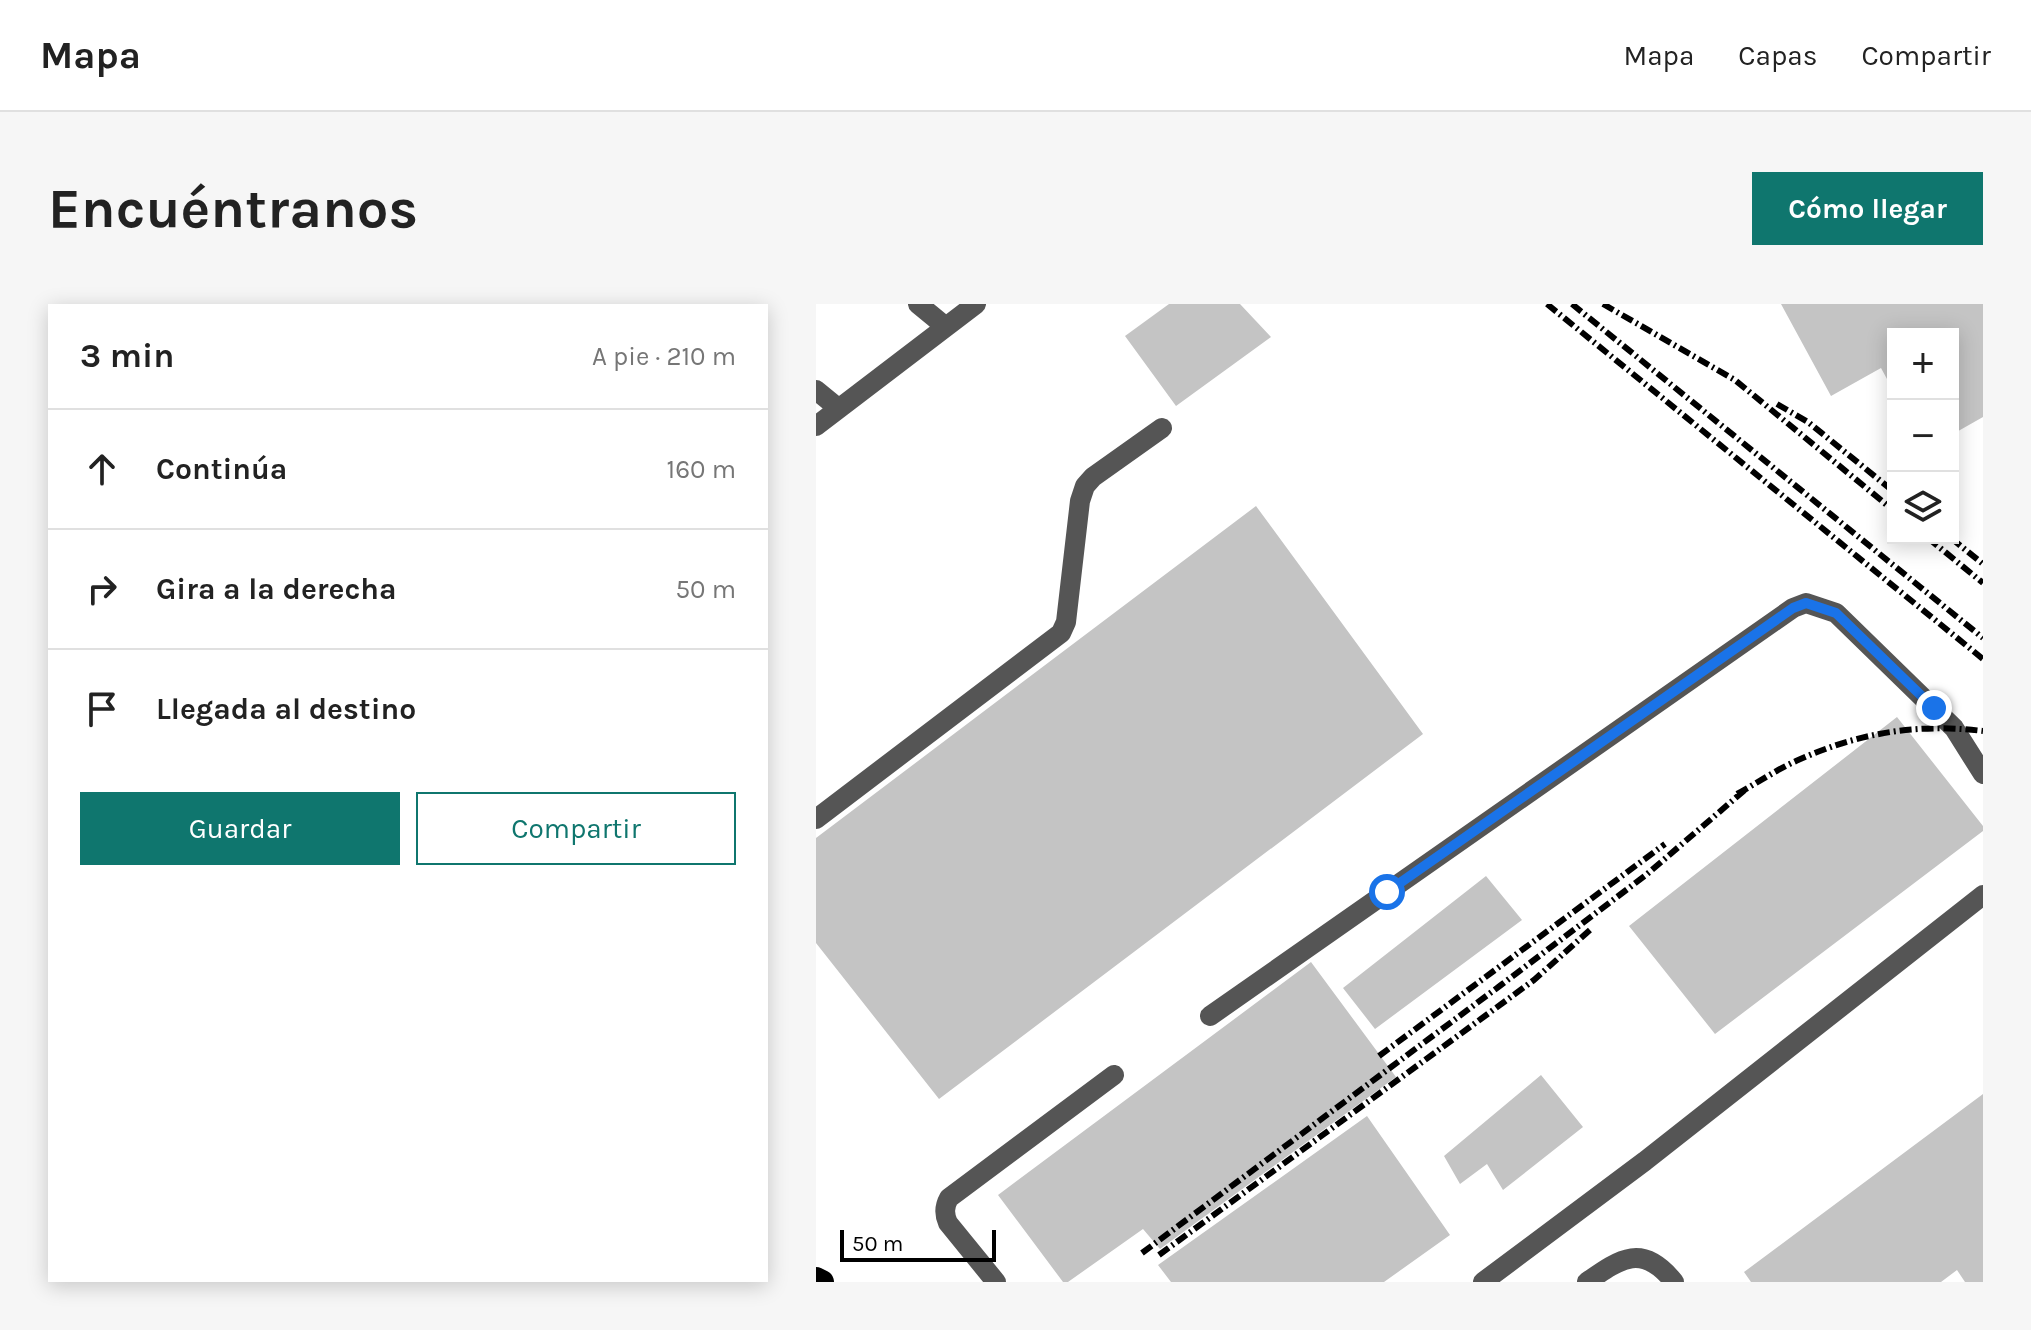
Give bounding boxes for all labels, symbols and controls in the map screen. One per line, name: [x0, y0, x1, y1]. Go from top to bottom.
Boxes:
text: Mapa: [40, 33, 141, 78]
text: Mapa: [1623, 39, 1694, 72]
text: Capas: [1738, 39, 1817, 72]
text: Compartir: [1861, 39, 1991, 72]
button: Cómo llegar: [1752, 172, 1983, 245]
text: Encuéntranos: [48, 176, 418, 241]
map controls: [1887, 328, 1959, 544]
button: +: [1887, 328, 1959, 400]
text: 3 min: [80, 336, 174, 376]
text: A pie · 210 m: [592, 341, 736, 372]
button: −: [1887, 400, 1959, 472]
icon: ahead: [80, 447, 124, 491]
text: Continúa: [156, 451, 287, 487]
text: 160 m: [667, 454, 736, 485]
button: layers: [1887, 472, 1959, 544]
icon: right: [80, 567, 124, 611]
text: Gira a la derecha: [156, 571, 397, 607]
text: 50 m: [675, 574, 736, 605]
icon: arrive: [80, 687, 124, 731]
route end: [1916, 690, 1952, 726]
text: Llegada al destino: [156, 691, 416, 727]
button: Guardar: [80, 792, 400, 865]
button: Compartir: [416, 792, 736, 865]
route start: [1369, 874, 1405, 910]
scale bar: [840, 1226, 996, 1262]
text: 50 m: [852, 1231, 903, 1257]

